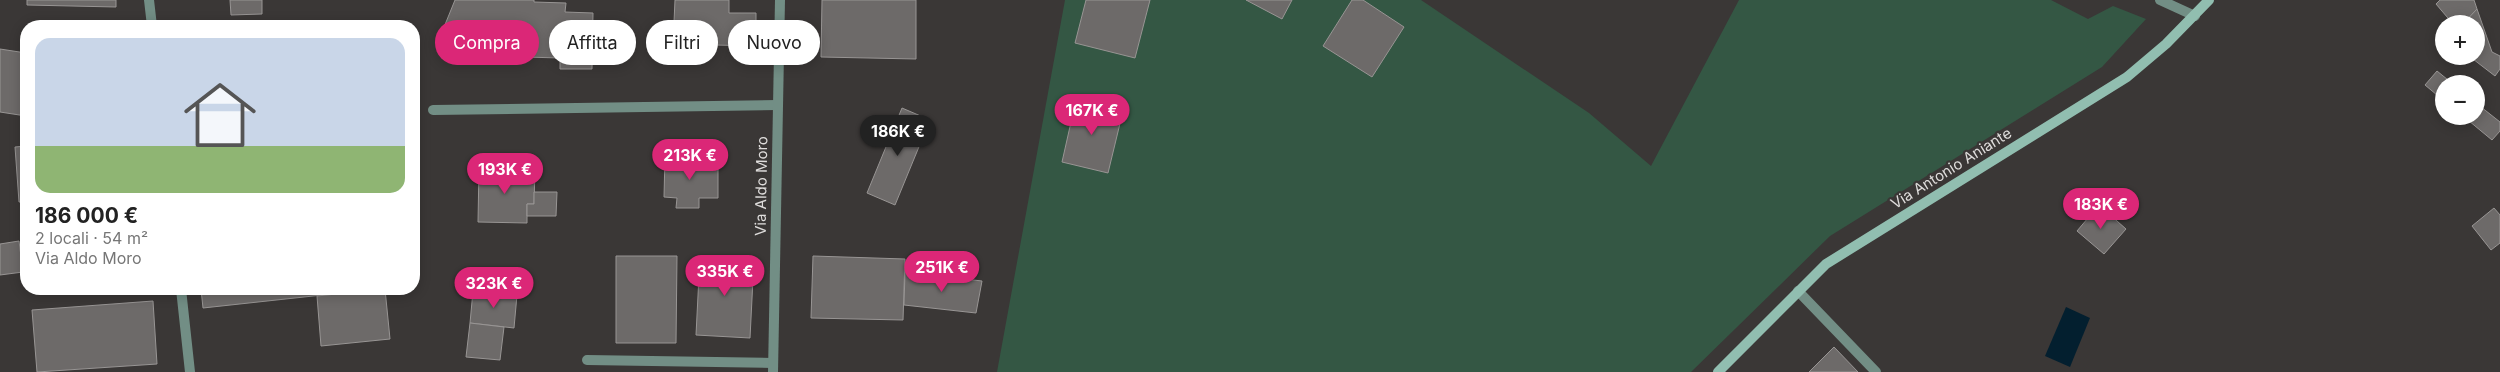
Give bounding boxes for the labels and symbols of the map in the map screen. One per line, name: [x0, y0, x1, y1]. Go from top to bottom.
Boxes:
pin: 167K €: [1051, 94, 1133, 136]
pin: 186K €: [857, 114, 939, 157]
street label: Via Antonio Aniante: [1887, 123, 2015, 213]
street label: Via Aldo Moro: [751, 136, 771, 236]
pin: 213K €: [649, 138, 731, 181]
pin: 193K €: [464, 152, 546, 195]
pin: 183K €: [2060, 188, 2142, 230]
pin: 251K €: [901, 250, 983, 293]
pin: 335K €: [684, 254, 766, 297]
pin: 323K €: [453, 266, 535, 309]

